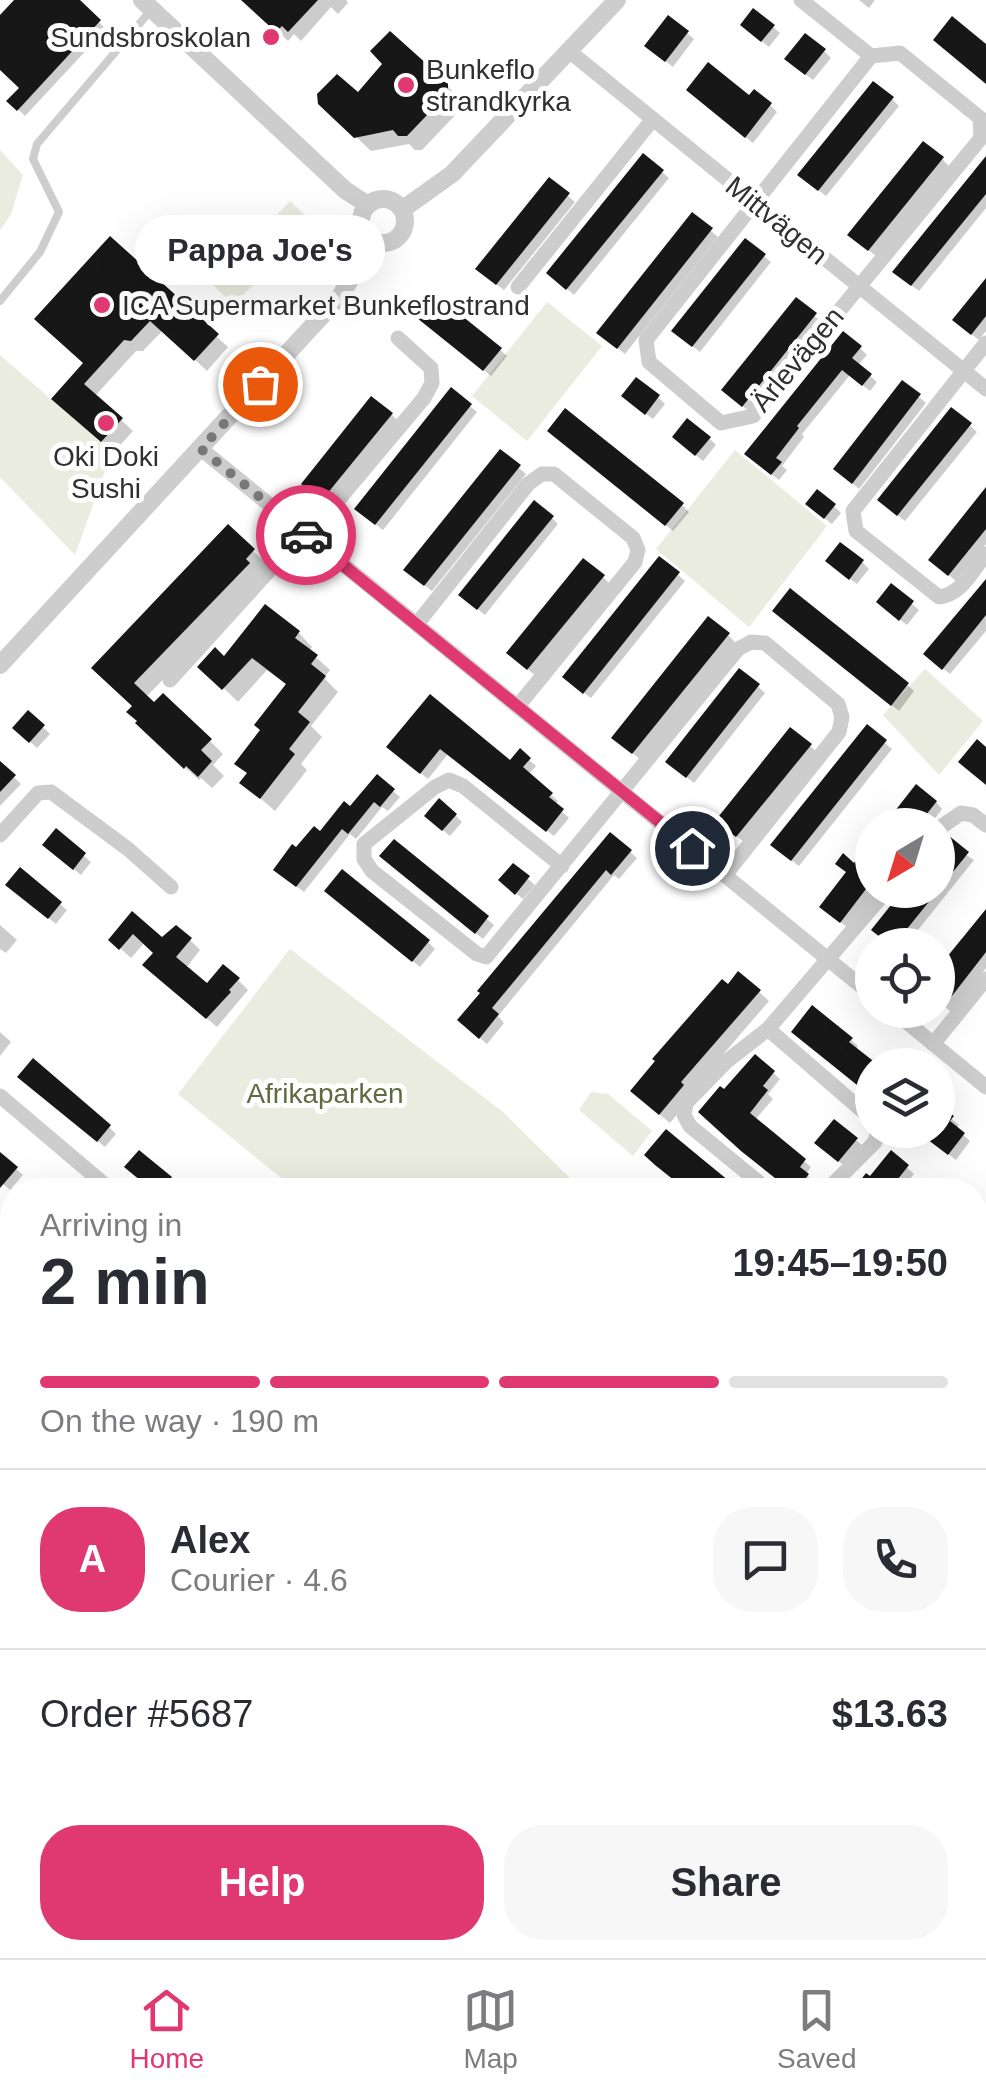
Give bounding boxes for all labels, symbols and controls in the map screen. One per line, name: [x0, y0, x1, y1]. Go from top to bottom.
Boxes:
place label: Sundsbroskolan: [50, 22, 251, 53]
marker: Sundsbroskolan: [260, 26, 282, 48]
place label: Bunkeflo strandkyrka: [426, 54, 571, 117]
marker: Bunkeflo strandkyrka: [395, 74, 417, 96]
street label: Mittvägen: [720, 170, 834, 271]
callout: Pappa Joe's: [135, 214, 385, 284]
text: Pappa Joe's: [167, 232, 353, 268]
place label: ICA Supermarket Bunkeflostrand: [122, 290, 530, 321]
marker: ICA Supermarket Bunkeflostrand: [91, 294, 113, 316]
street label: Ärlevägen: [745, 301, 850, 418]
pin: [218, 342, 303, 427]
icon: bag: [233, 357, 288, 412]
marker: Oki Doki Sushi: [95, 412, 117, 434]
place label: Oki Doki Sushi: [53, 441, 159, 504]
courier: [256, 485, 356, 585]
icon: car: [279, 508, 334, 563]
pin: [650, 806, 735, 891]
north arrow: [855, 808, 955, 908]
map controls: [855, 808, 955, 1148]
icon: home: [665, 821, 720, 876]
button: locate: [855, 928, 955, 1028]
button: layers: [855, 1048, 955, 1148]
park label: Afrikaparken: [246, 1078, 404, 1109]
text: Arriving in: [40, 1207, 182, 1243]
text: 19:45–19:50: [732, 1242, 948, 1284]
text: 2 min: [40, 1245, 210, 1318]
text: On the way · 190 m: [40, 1403, 319, 1439]
button: chat: [713, 1507, 818, 1612]
button: phone: [843, 1507, 948, 1612]
text: Alex: [170, 1519, 250, 1561]
text: A: [79, 1538, 106, 1580]
text: Courier · 4.6: [170, 1562, 348, 1598]
text: Order #5687: [40, 1693, 253, 1735]
text: $13.63: [832, 1693, 948, 1735]
button: Help: [40, 1825, 484, 1940]
button: Share: [504, 1825, 948, 1940]
tab: Home: [129, 1983, 204, 2075]
tab: Map: [463, 1983, 518, 2075]
tab: Saved: [777, 1983, 856, 2075]

